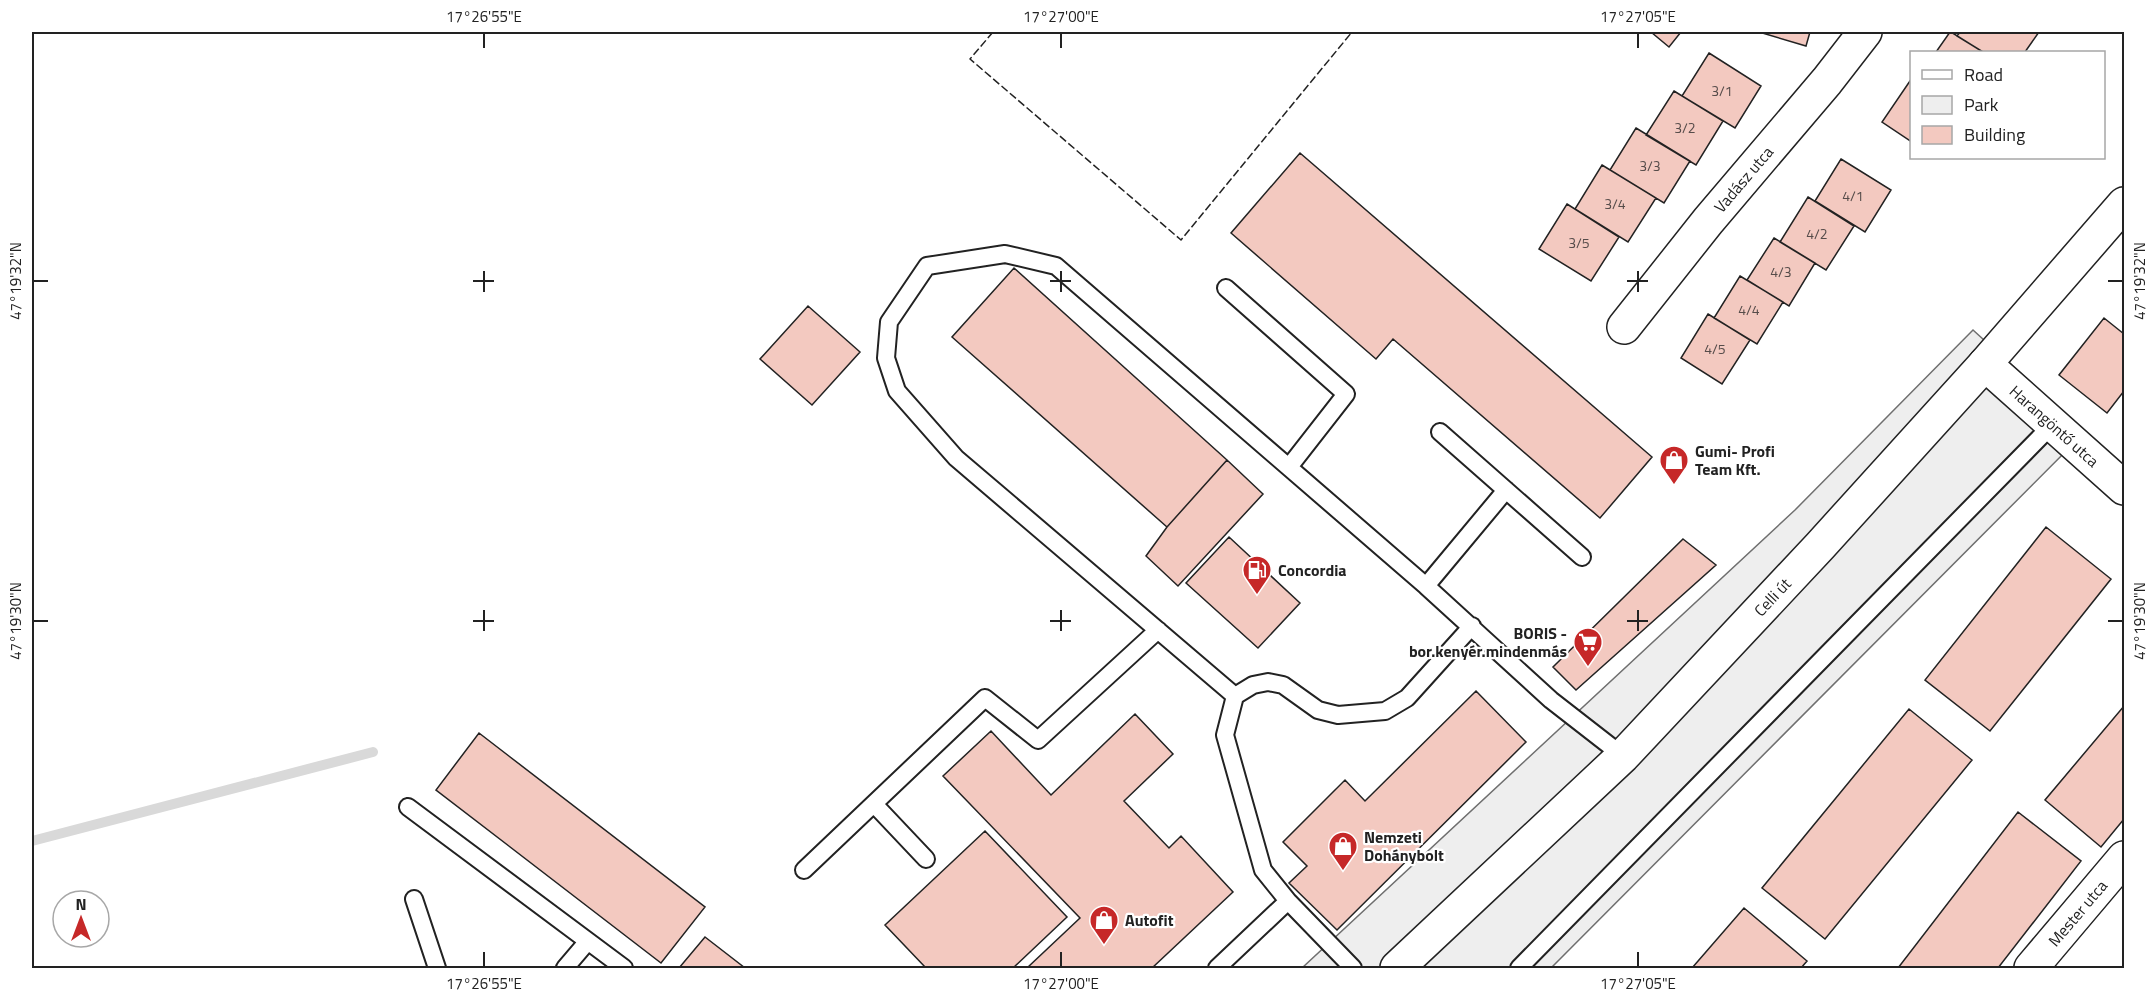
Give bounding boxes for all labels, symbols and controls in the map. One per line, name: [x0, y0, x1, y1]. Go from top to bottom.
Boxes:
text: 17°26'55"E: [446, 5, 522, 28]
text: 17°27'00"E: [1023, 5, 1099, 28]
text: 17°27'05"E: [1600, 5, 1676, 28]
legend: [1910, 51, 2105, 159]
text: Road: [1964, 61, 2003, 88]
house number: 3/1: [1711, 80, 1733, 101]
text: Park: [1964, 91, 1999, 118]
house number: 3/2: [1674, 117, 1696, 138]
text: Building: [1964, 121, 2025, 148]
street label: Vadász utca: [1708, 141, 1779, 218]
house number: 3/3: [1639, 155, 1661, 176]
house number: 4/1: [1842, 185, 1864, 206]
house number: 3/4: [1604, 193, 1626, 214]
house number: 4/2: [1806, 223, 1828, 244]
house number: 3/5: [1568, 232, 1590, 253]
text: 47°19'32"N: [4, 242, 27, 320]
text: 47°19'32"N: [2128, 242, 2151, 320]
house number: 4/3: [1770, 261, 1792, 282]
house number: 4/4: [1738, 299, 1760, 320]
house number: 4/5: [1704, 338, 1726, 359]
street label: Harangöntő utca: [2004, 379, 2105, 472]
place label: Gumi- Profi Team Kft.: [1695, 439, 1775, 481]
shop icon: Gumi- Profi Team Kft.: [1658, 444, 1690, 486]
fuel station icon: Concordia: [1241, 554, 1273, 596]
place label: Concordia: [1278, 558, 1347, 582]
street label: Celli út: [1748, 572, 1797, 622]
text: 47°19'30"N: [4, 582, 27, 660]
text: 47°19'30"N: [2128, 582, 2151, 660]
place label: BORIS - bor.kenyér.mindenmás: [1409, 621, 1567, 663]
supermarket icon: BORIS - bor.kenyér.mindenmás: [1572, 626, 1604, 668]
place label: Nemzeti Dohánybolt: [1364, 825, 1444, 867]
shop icon: Nemzeti Dohánybolt: [1327, 830, 1359, 872]
street label: Mester utca: [2042, 874, 2113, 952]
north arrow: [51, 889, 111, 949]
text: N: [75, 892, 87, 916]
shop icon: Autofit: [1088, 904, 1120, 946]
place label: Autofit: [1125, 908, 1174, 932]
text: 17°26'55"E: [446, 972, 522, 995]
text: 17°27'00"E: [1023, 972, 1099, 995]
text: 17°27'05"E: [1600, 972, 1676, 995]

